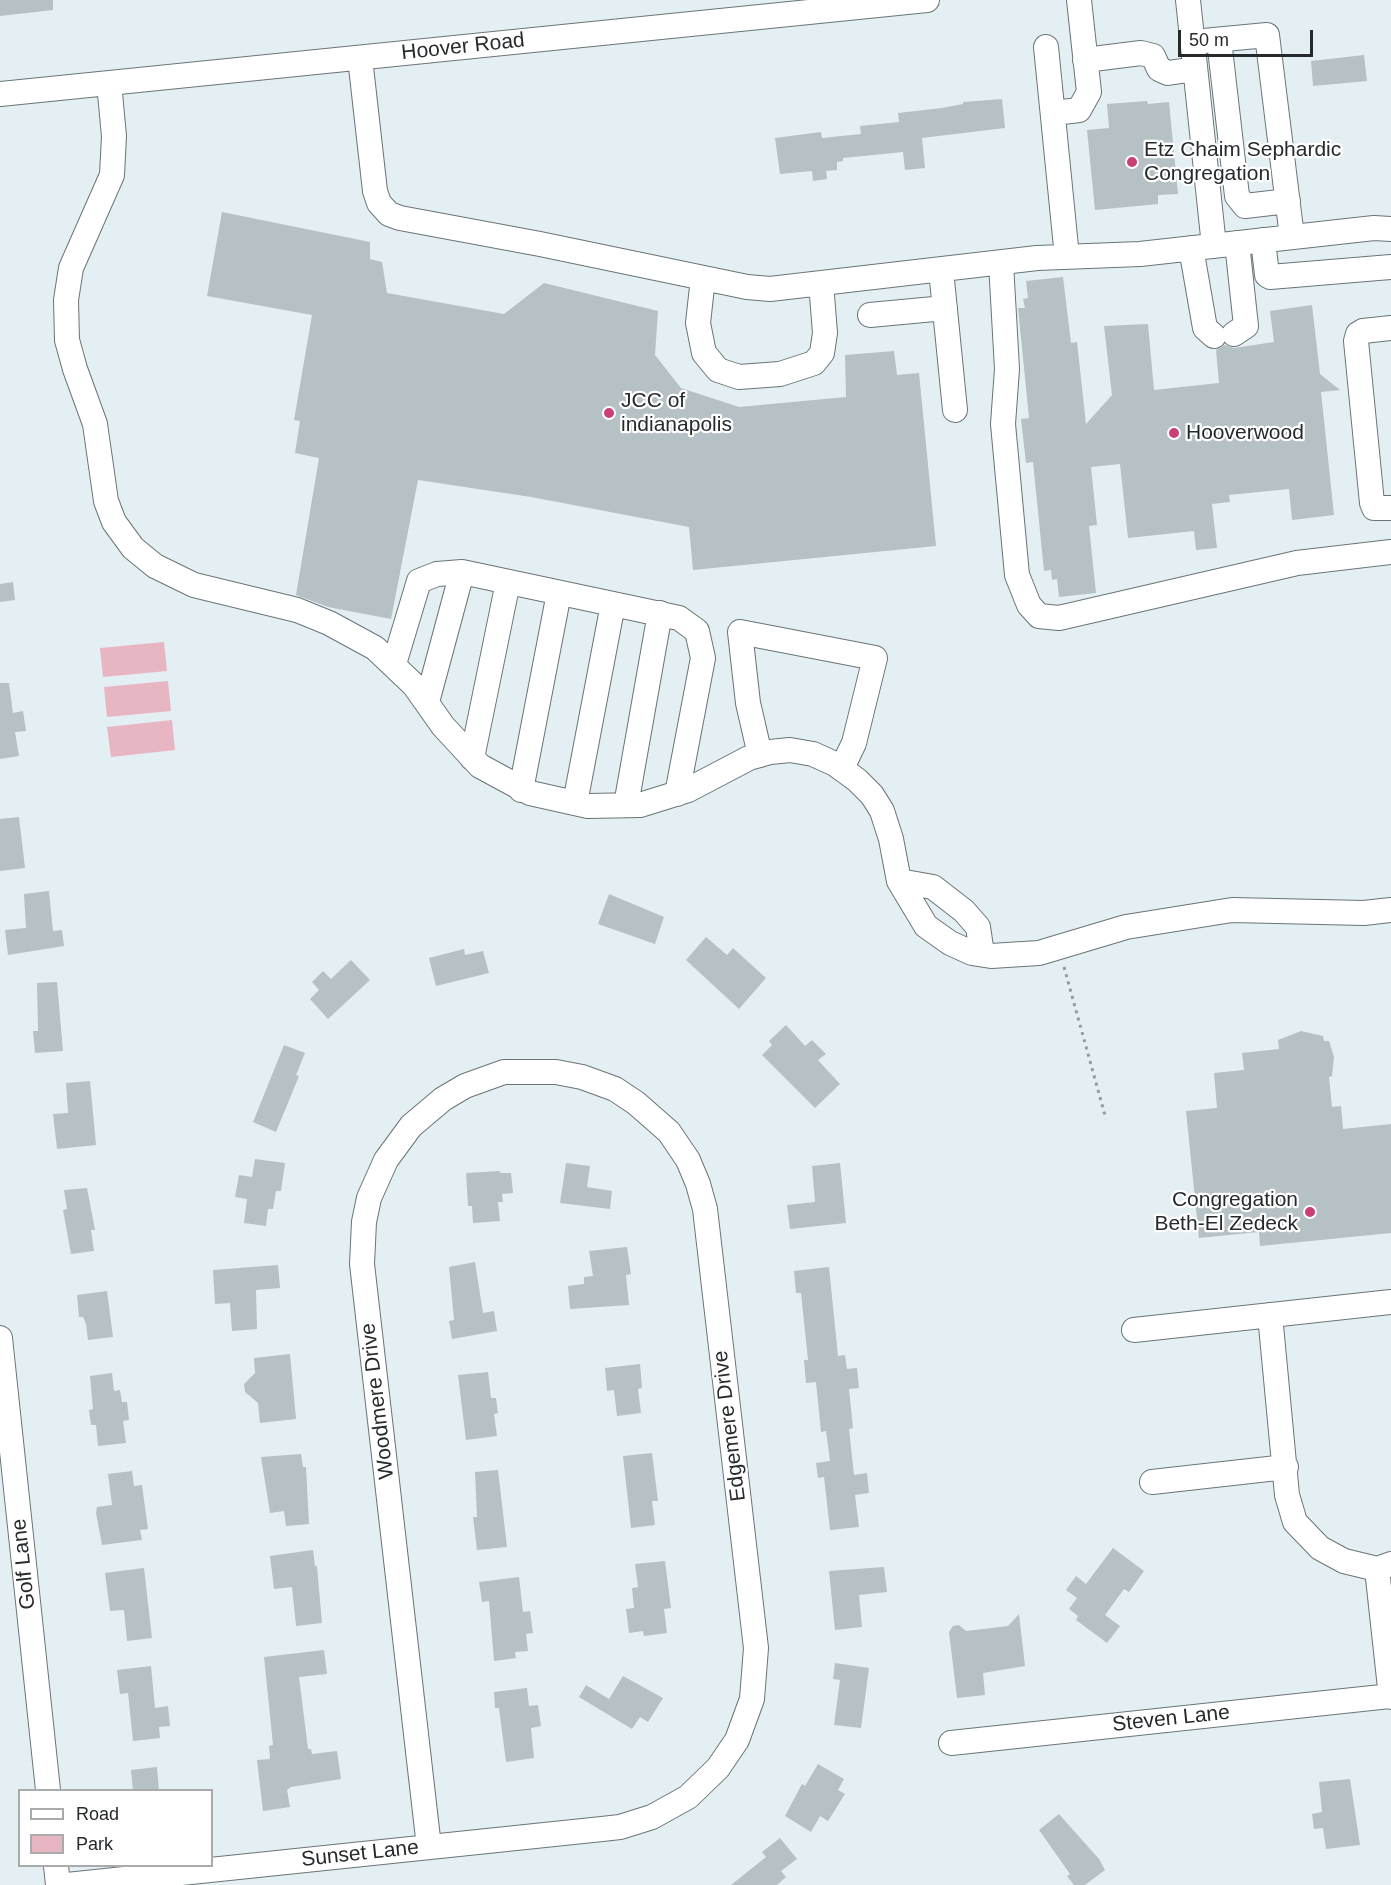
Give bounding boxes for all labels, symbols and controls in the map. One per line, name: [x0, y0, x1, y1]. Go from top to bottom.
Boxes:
scale bar: [1181, 18, 1316, 56]
street label: Hoover Road: [400, 28, 526, 66]
text: 50 m: [1189, 30, 1229, 50]
place label: Etz Chaim Sephardic Congregation: [1144, 137, 1341, 187]
marker: Etz Chaim Sephardic Congregation: [1125, 155, 1139, 169]
place label: JCC of indianapolis: [621, 388, 732, 438]
marker: JCC of indianapolis: [602, 406, 616, 420]
place label: Hooverwood: [1186, 420, 1304, 446]
marker: Hooverwood: [1167, 426, 1181, 440]
place label: Congregation Beth-El Zedeck: [1154, 1187, 1298, 1237]
marker: Congregation Beth-El Zedeck: [1303, 1205, 1317, 1219]
street label: Woodmere Drive: [356, 1321, 400, 1481]
street label: Edgemere Drive: [708, 1349, 752, 1503]
street label: Golf Lane: [7, 1517, 41, 1611]
street label: Steven Lane: [1111, 1700, 1231, 1738]
legend: [18, 1789, 213, 1867]
text: Road: [76, 1804, 119, 1824]
text: Park: [76, 1834, 113, 1854]
street label: Sunset Lane: [300, 1835, 420, 1873]

